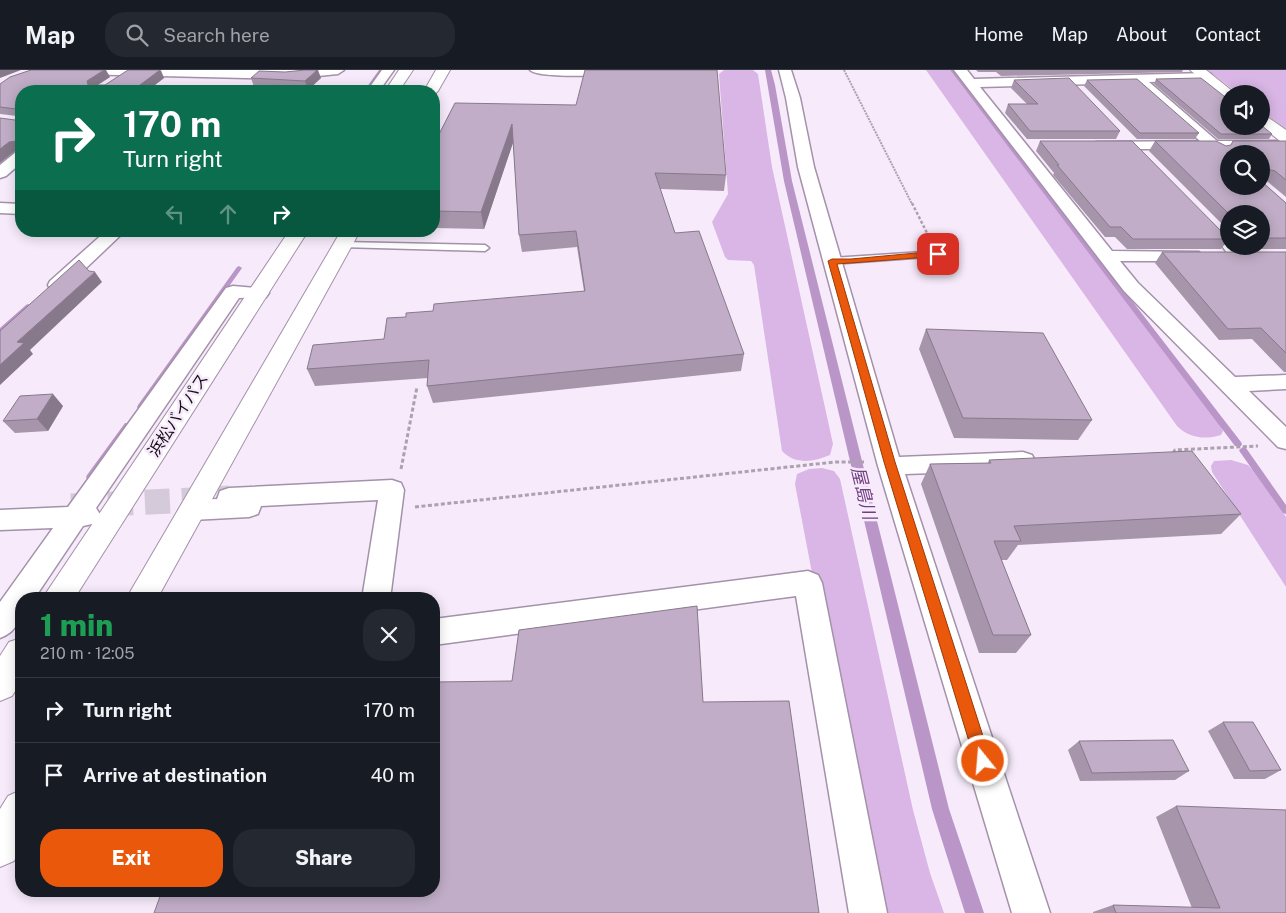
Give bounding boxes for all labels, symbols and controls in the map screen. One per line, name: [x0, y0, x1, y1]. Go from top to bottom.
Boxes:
search box: [105, 12, 455, 57]
text: Map: [25, 21, 75, 49]
icon: search: [123, 21, 151, 49]
text: Search here: [163, 24, 270, 46]
text: Home: [974, 24, 1024, 45]
text: Map: [1052, 24, 1088, 45]
text: About: [1116, 24, 1167, 45]
text: Contact: [1195, 24, 1261, 45]
map controls: [1220, 85, 1270, 255]
button: sound: [1220, 85, 1270, 135]
text: 170 m: [123, 104, 221, 145]
icon: right: [40, 105, 105, 170]
button: search: [1220, 145, 1270, 195]
text: Turn right: [123, 146, 223, 172]
icon: left: [161, 200, 189, 228]
icon: ahead: [214, 200, 242, 228]
icon: right: [267, 200, 295, 228]
button: layers: [1220, 205, 1270, 255]
pin: [917, 233, 959, 275]
icon: arrive: [924, 240, 952, 268]
street label: 浜松バイパス: [144, 370, 212, 460]
water label: 屋島川: [847, 464, 881, 524]
text: 1 min: [40, 607, 113, 643]
button: close: [363, 609, 415, 661]
text: 210 m · 12:05: [40, 644, 135, 663]
icon: right: [40, 696, 68, 724]
text: Turn right: [83, 699, 172, 721]
text: 170 m: [364, 699, 415, 721]
position arrow: [956, 734, 1008, 786]
icon: arrive: [40, 761, 68, 789]
text: Arrive at destination: [83, 764, 267, 786]
text: 40 m: [370, 764, 415, 786]
button: Exit: [40, 829, 223, 887]
button: Share: [233, 829, 415, 887]

